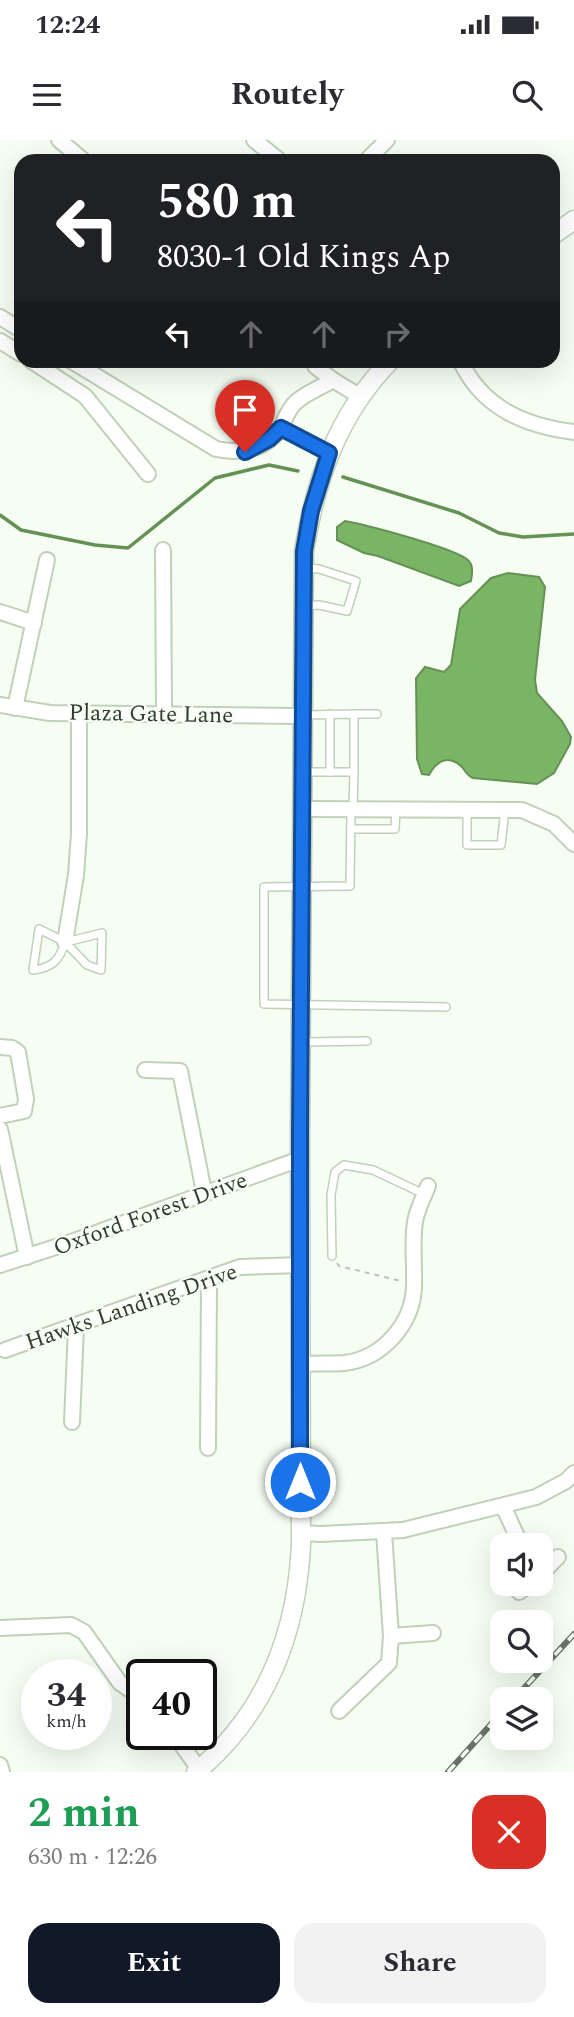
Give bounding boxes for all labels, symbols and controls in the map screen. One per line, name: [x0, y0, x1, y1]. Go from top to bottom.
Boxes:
text: 12:24: [35, 5, 100, 45]
text: Routely: [230, 70, 344, 119]
icon: menu: [28, 76, 66, 114]
icon: search: [508, 76, 546, 114]
text: 580 m: [157, 165, 296, 240]
icon: left: [42, 182, 133, 273]
text: 8030-1 Old Kings Ap: [157, 233, 450, 282]
icon: left: [159, 315, 197, 353]
icon: ahead: [232, 315, 270, 353]
icon: ahead: [305, 315, 343, 353]
icon: right: [378, 315, 416, 353]
pin: [215, 380, 275, 452]
icon: arrive: [226, 391, 264, 429]
street label: Plaza Gate Lane: [68, 696, 234, 733]
street label: Oxford Forest Drive: [49, 1163, 252, 1266]
street label: Hawks Landing Drive: [21, 1255, 242, 1360]
position arrow: [263, 1445, 337, 1519]
map controls: [490, 1533, 553, 1750]
button: sound: [490, 1533, 553, 1596]
button: search: [490, 1610, 553, 1673]
speed limit sign: 40: [126, 1659, 217, 1750]
text: 34: [47, 1669, 86, 1722]
button: layers: [490, 1687, 553, 1750]
text: km/h: [46, 1708, 87, 1735]
text: 2 min: [28, 1782, 140, 1845]
button: close: [472, 1795, 546, 1869]
text: 630 m · 12:26: [28, 1840, 157, 1875]
button: Exit: [28, 1923, 280, 2003]
button: Share: [294, 1923, 546, 2003]

